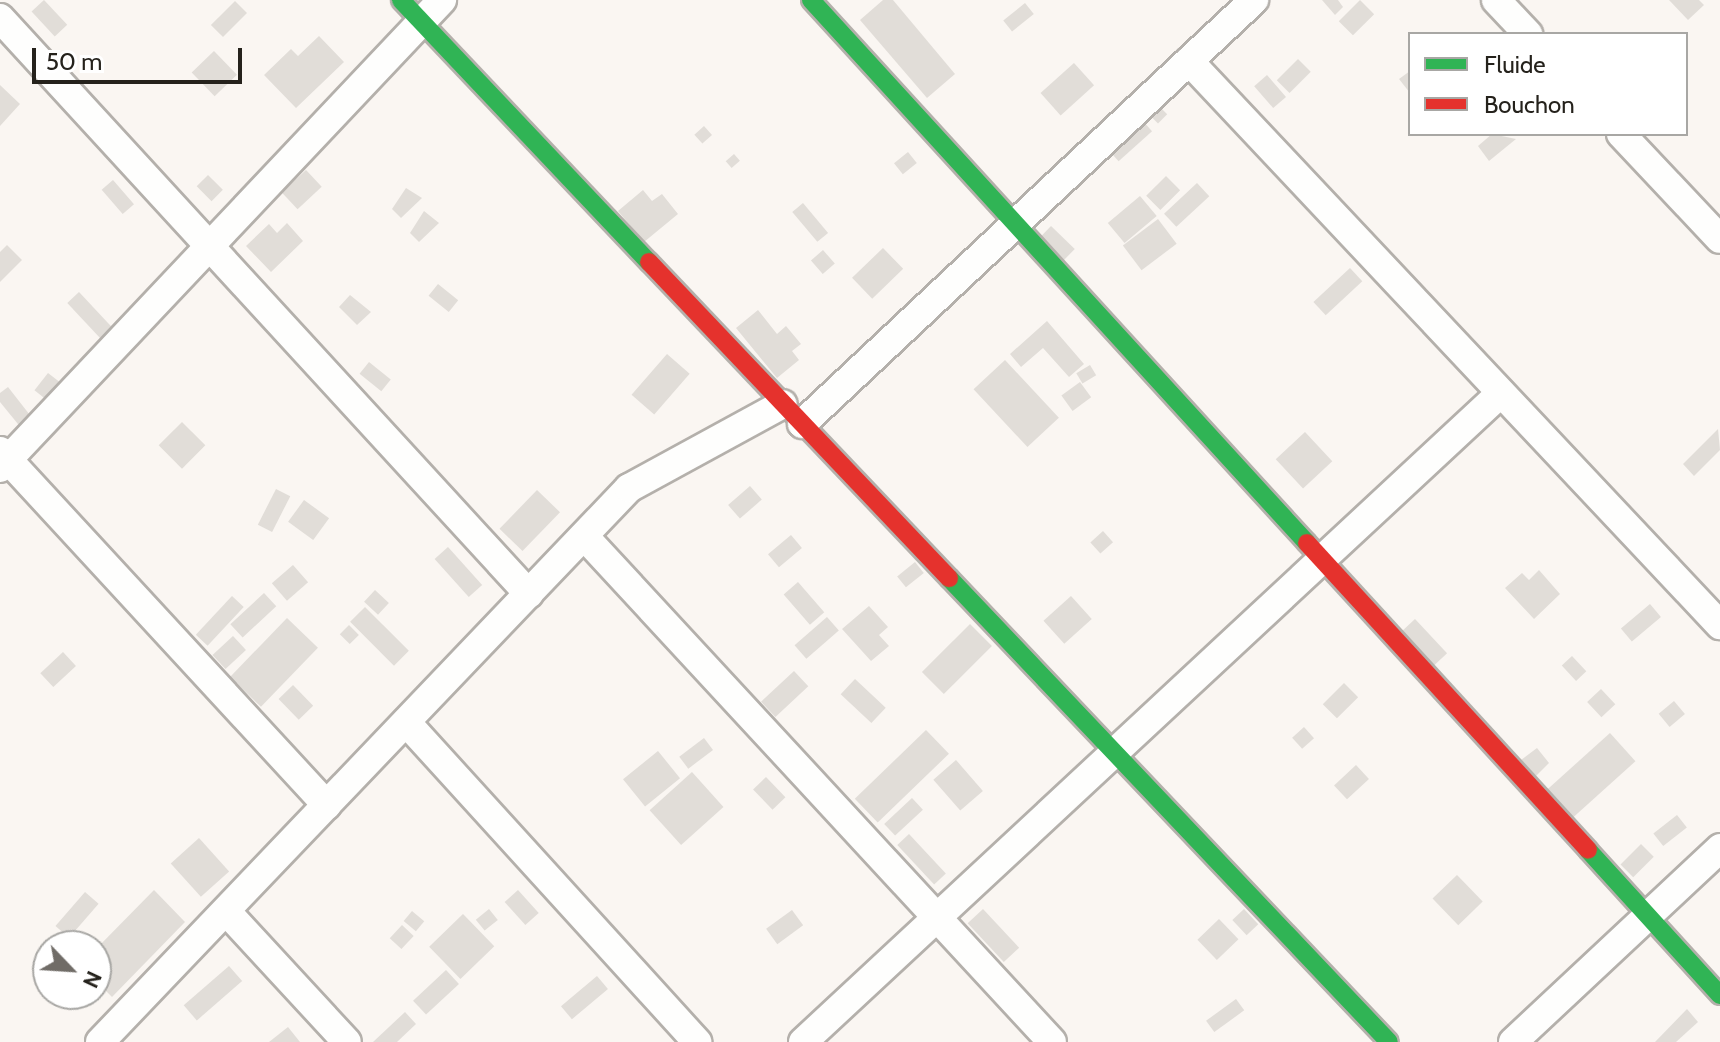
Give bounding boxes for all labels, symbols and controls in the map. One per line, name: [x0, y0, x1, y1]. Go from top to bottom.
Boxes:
scale bar: [36, 32, 246, 82]
legend: [1408, 32, 1688, 136]
text: 50 m: [46, 47, 102, 76]
text: Fluide: [1484, 50, 1546, 79]
text: Bouchon: [1484, 90, 1575, 119]
north arrow: [32, 930, 112, 1010]
text: N: [77, 967, 108, 992]

